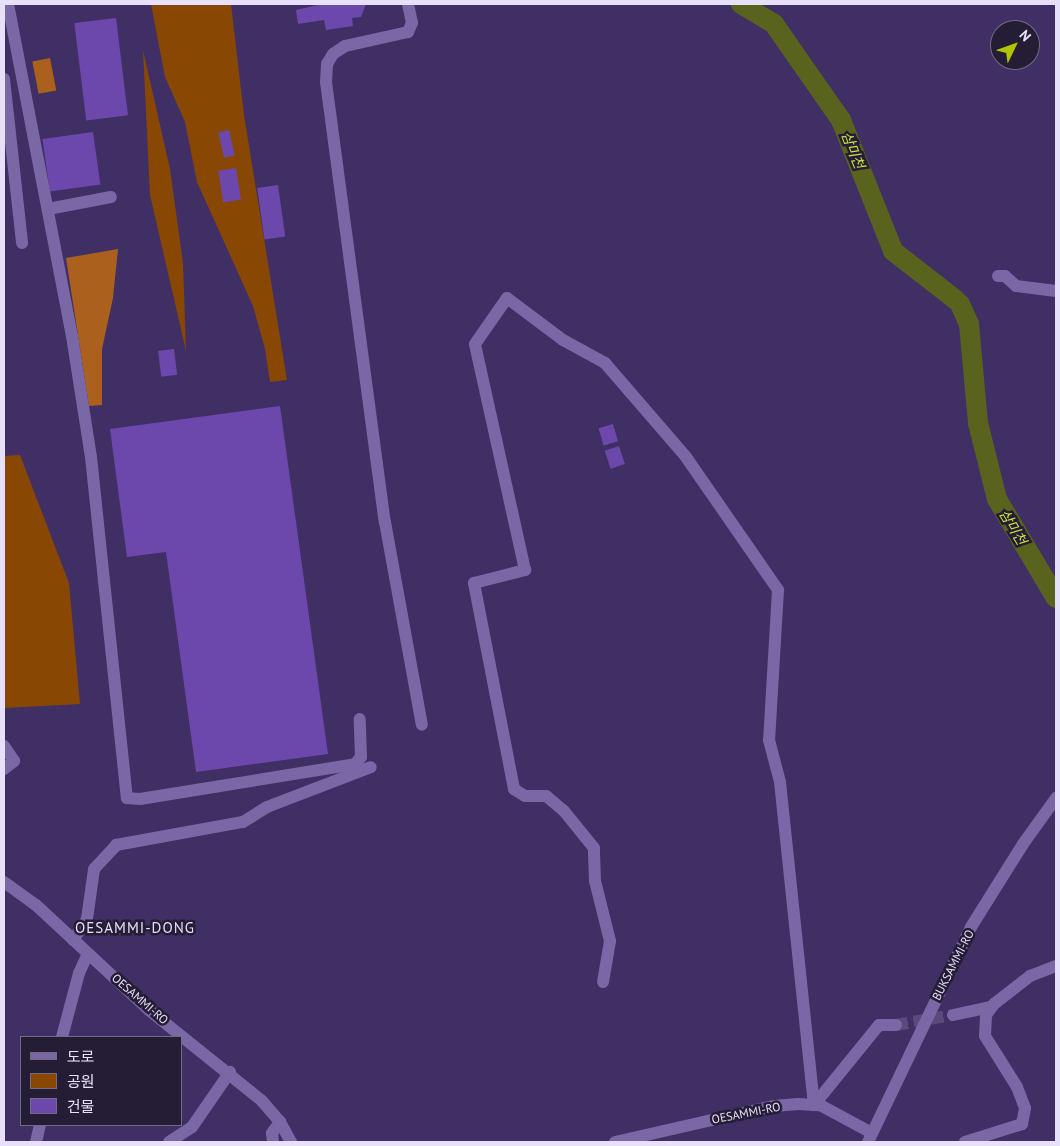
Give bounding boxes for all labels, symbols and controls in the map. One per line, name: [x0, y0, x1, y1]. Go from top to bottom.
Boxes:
north arrow: [990, 20, 1040, 70]
text: N: [1016, 26, 1035, 45]
water label: 삼미천: [838, 129, 868, 171]
water label: 삼미천: [996, 506, 1030, 548]
district label: OESAMMI-DONG: [74, 919, 196, 937]
street label: BUKSAMMI-RO: [929, 927, 977, 1003]
street label: OESAMMI-RO: [109, 971, 171, 1027]
legend: [20, 1036, 182, 1126]
text: 도로: [67, 1047, 95, 1066]
text: 공원: [67, 1072, 95, 1091]
text: 건물: [67, 1097, 95, 1116]
street label: OESAMMI-RO: [710, 1099, 782, 1127]

